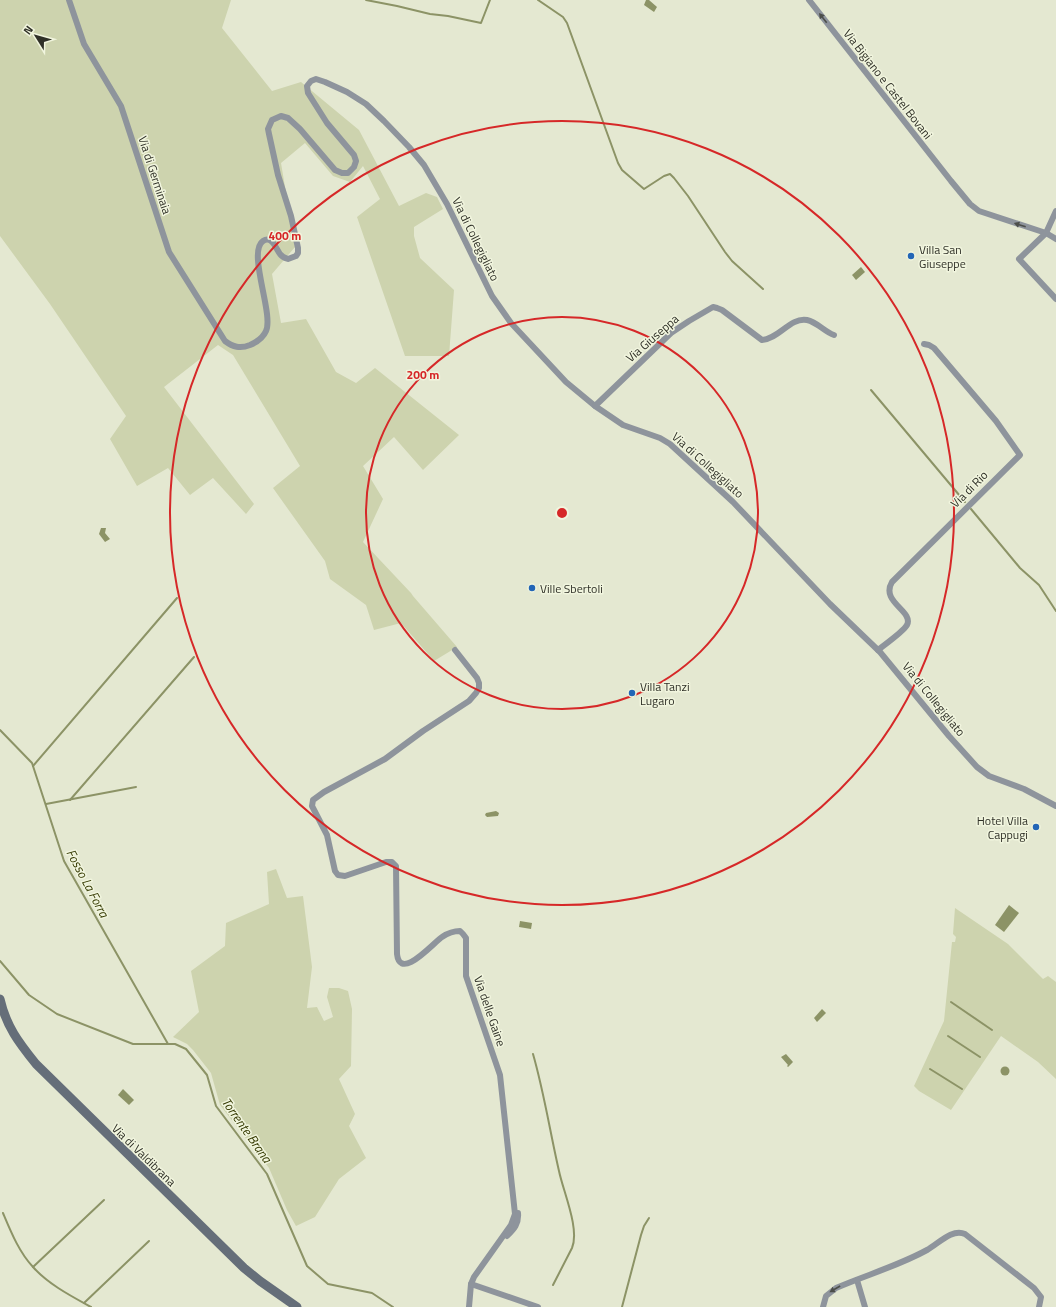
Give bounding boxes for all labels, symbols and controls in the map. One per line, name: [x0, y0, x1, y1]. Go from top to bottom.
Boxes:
one-way arrow: [819, 13, 827, 24]
north arrow: [16, 16, 56, 56]
text: N: [19, 22, 37, 38]
street label: Via Bigiano e Castel Bovani: [839, 25, 937, 143]
street label: Via di Germinaia: [133, 133, 177, 217]
street label: Via di Collegigliato: [447, 194, 505, 284]
one-way arrow: [1013, 222, 1025, 228]
text: 400 m: [269, 226, 301, 245]
place label: Villa San Giuseppe: [919, 240, 966, 273]
marker: Villa San Giuseppe: [906, 251, 916, 261]
street label: Via Giuseppa: [621, 310, 683, 366]
text: 200 m: [407, 365, 439, 384]
street label: Via di Collegigliato: [668, 427, 748, 503]
street label: Via di Rio: [946, 466, 992, 512]
centre of rings: [555, 506, 569, 520]
place label: Ville Sbertoli: [540, 579, 603, 598]
marker: Ville Sbertoli: [527, 583, 537, 593]
street label: Via di Collegigliato: [898, 658, 970, 740]
place label: Villa Tanzi Lugaro: [640, 677, 690, 710]
marker: Villa Tanzi Lugaro: [627, 688, 637, 698]
place label: Hotel Villa Cappugi: [977, 811, 1028, 844]
marker: Hotel Villa Cappugi: [1031, 822, 1041, 832]
water label: Fosso La Forra: [62, 845, 115, 922]
street label: Via delle Gaine: [469, 973, 511, 1049]
water label: Torrente Brana: [217, 1093, 278, 1168]
street label: Via di Valdibrana: [107, 1119, 181, 1191]
one-way arrow: [829, 1286, 841, 1293]

